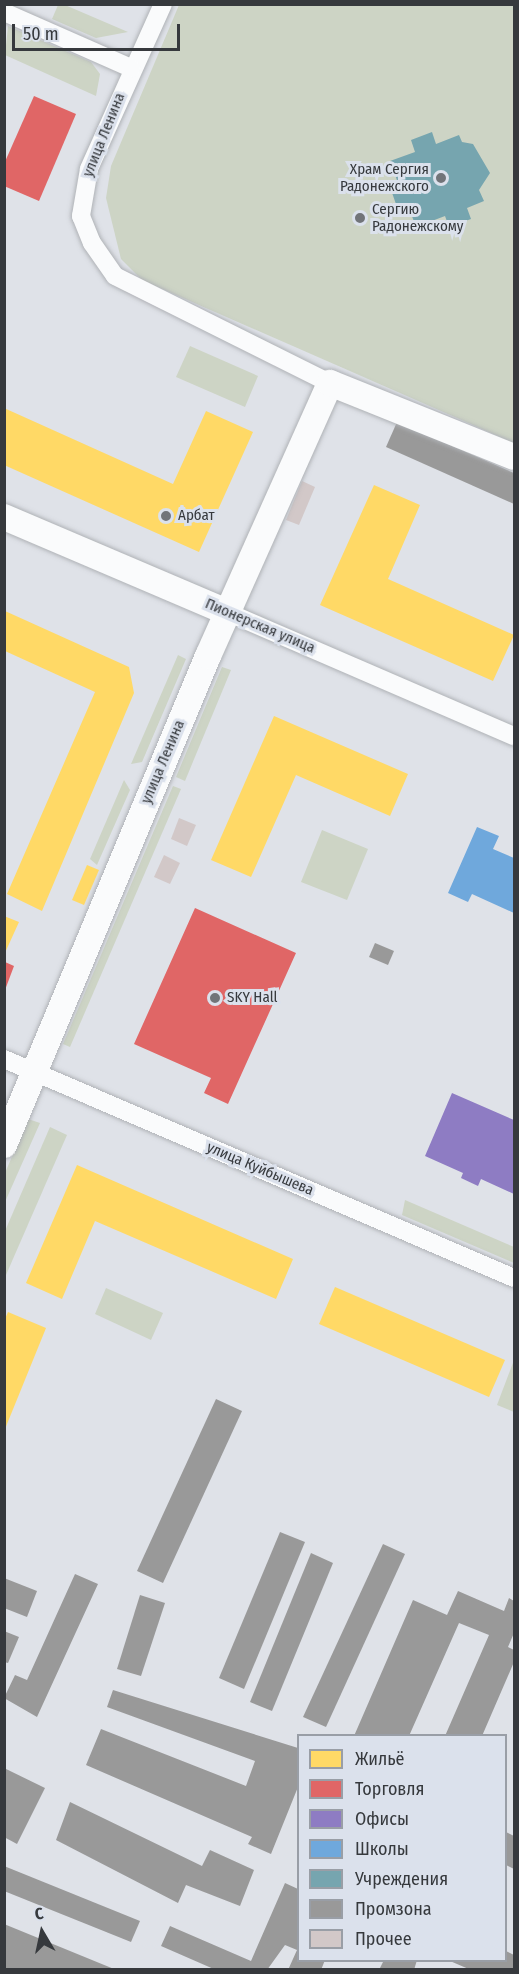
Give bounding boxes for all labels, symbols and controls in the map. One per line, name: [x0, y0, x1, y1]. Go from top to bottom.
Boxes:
scale bar: [15, 12, 183, 50]
text: 50 m: [23, 23, 59, 45]
street label: улица Ленина: [79, 90, 129, 180]
place label: Храм Сергия Радонежского: [340, 160, 429, 195]
marker: Храм Сергия Радонежского: [434, 171, 448, 185]
place label: Сергию Радонежскому: [372, 200, 464, 235]
marker: Сергию Радонежскому: [353, 211, 367, 225]
place label: Арбат: [178, 507, 215, 525]
marker: Арбат: [159, 509, 173, 523]
street label: Пионерская улица: [202, 595, 318, 657]
street label: улица Ленина: [137, 718, 189, 806]
place label: SKY Hall: [227, 989, 278, 1007]
marker: SKY Hall: [208, 991, 222, 1005]
street label: улица Куйбышева: [204, 1138, 316, 1200]
legend: [297, 1734, 507, 1962]
text: Жильё: [355, 1748, 405, 1770]
text: Торговля: [355, 1778, 424, 1800]
text: Офисы: [355, 1808, 409, 1830]
text: Школы: [355, 1838, 409, 1860]
text: Учреждения: [355, 1868, 448, 1890]
text: Промзона: [355, 1898, 432, 1920]
north arrow: [12, 1902, 72, 1962]
text: С: [33, 1904, 45, 1924]
text: Прочее: [355, 1928, 412, 1950]

